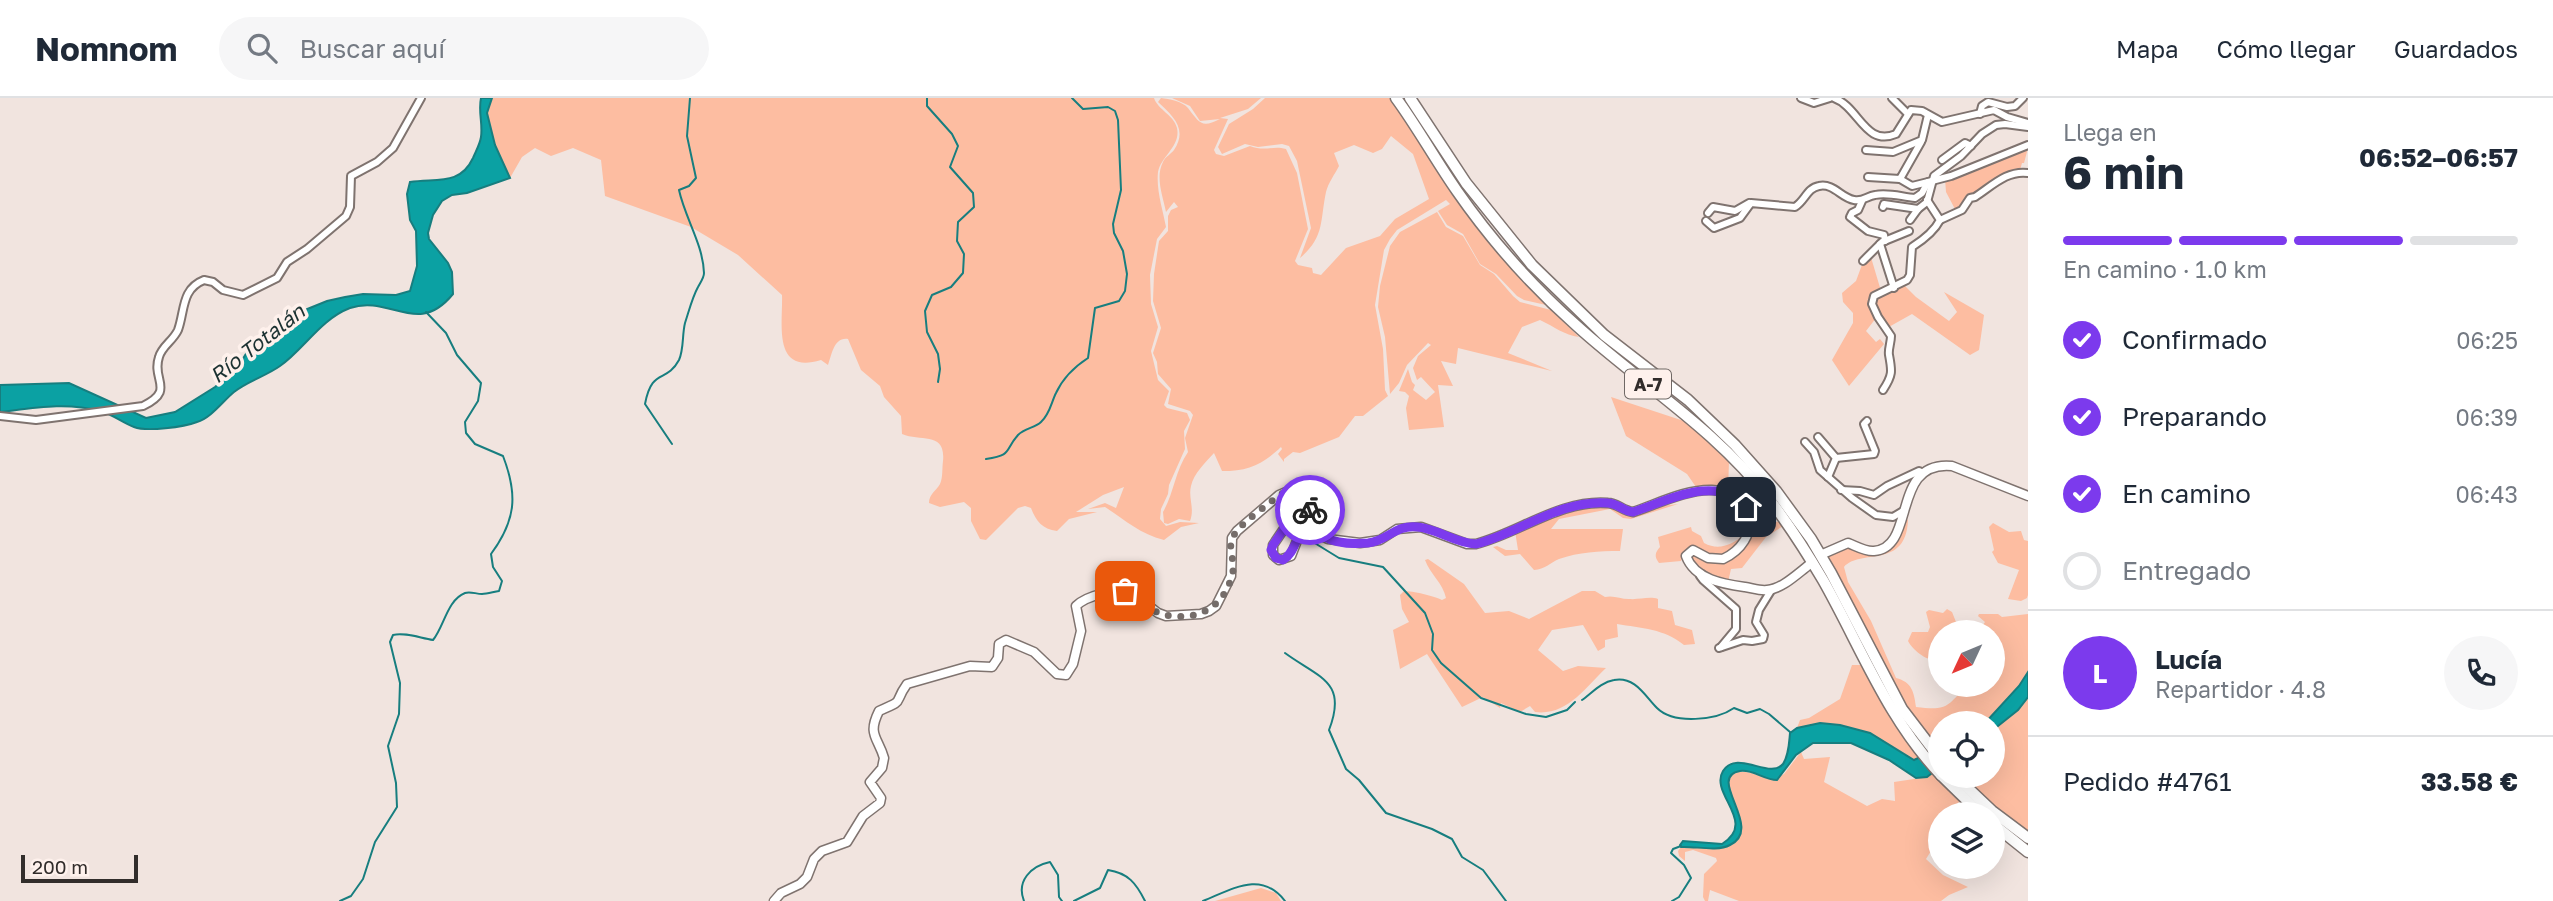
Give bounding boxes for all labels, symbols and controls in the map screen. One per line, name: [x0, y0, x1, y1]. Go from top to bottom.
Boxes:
search box: [219, 17, 709, 80]
text: Nomnom: [35, 29, 177, 68]
icon: search: [243, 29, 281, 67]
text: Buscar aquí: [299, 33, 445, 64]
text: Mapa: [2116, 34, 2179, 63]
text: Cómo llegar: [2217, 34, 2356, 63]
text: Guardados: [2394, 34, 2518, 63]
text: Llega en: [2063, 118, 2157, 146]
text: 06:52–06:57: [2359, 142, 2518, 173]
text: 6 min: [2063, 144, 2184, 199]
text: En camino · 1.0 km: [2063, 255, 2267, 283]
water label: Río Totalán: [204, 297, 310, 388]
icon: check: [2063, 321, 2101, 359]
text: Confirmado: [2122, 324, 2267, 355]
text: 06:25: [2456, 326, 2518, 354]
road number: A-7: [1625, 370, 1671, 398]
icon: check: [2063, 398, 2101, 436]
text: Preparando: [2122, 401, 2267, 432]
text: 06:39: [2456, 403, 2518, 431]
courier: [1275, 475, 1345, 545]
icon: check: [2063, 475, 2101, 513]
pin: [1716, 477, 1776, 537]
text: En camino: [2122, 478, 2251, 509]
text: 06:43: [2455, 480, 2518, 508]
icon: home: [1727, 488, 1765, 526]
icon: bike: [1291, 491, 1329, 529]
text: Entregado: [2122, 555, 2251, 586]
pin: [1095, 561, 1155, 621]
icon: bag: [1106, 572, 1144, 610]
north arrow: [1928, 620, 2006, 696]
map controls: [1928, 620, 2005, 879]
button: phone: [2444, 636, 2518, 710]
text: Lucía: [2155, 644, 2222, 675]
text: L: [2093, 658, 2107, 689]
text: Repartidor · 4.8: [2155, 675, 2326, 703]
button: locate: [1928, 711, 2005, 788]
text: Pedido #4761: [2063, 766, 2232, 797]
text: 33.58 €: [2421, 766, 2518, 797]
button: layers: [1928, 802, 2005, 879]
scale bar: [21, 852, 138, 884]
text: 200 m: [32, 855, 88, 878]

